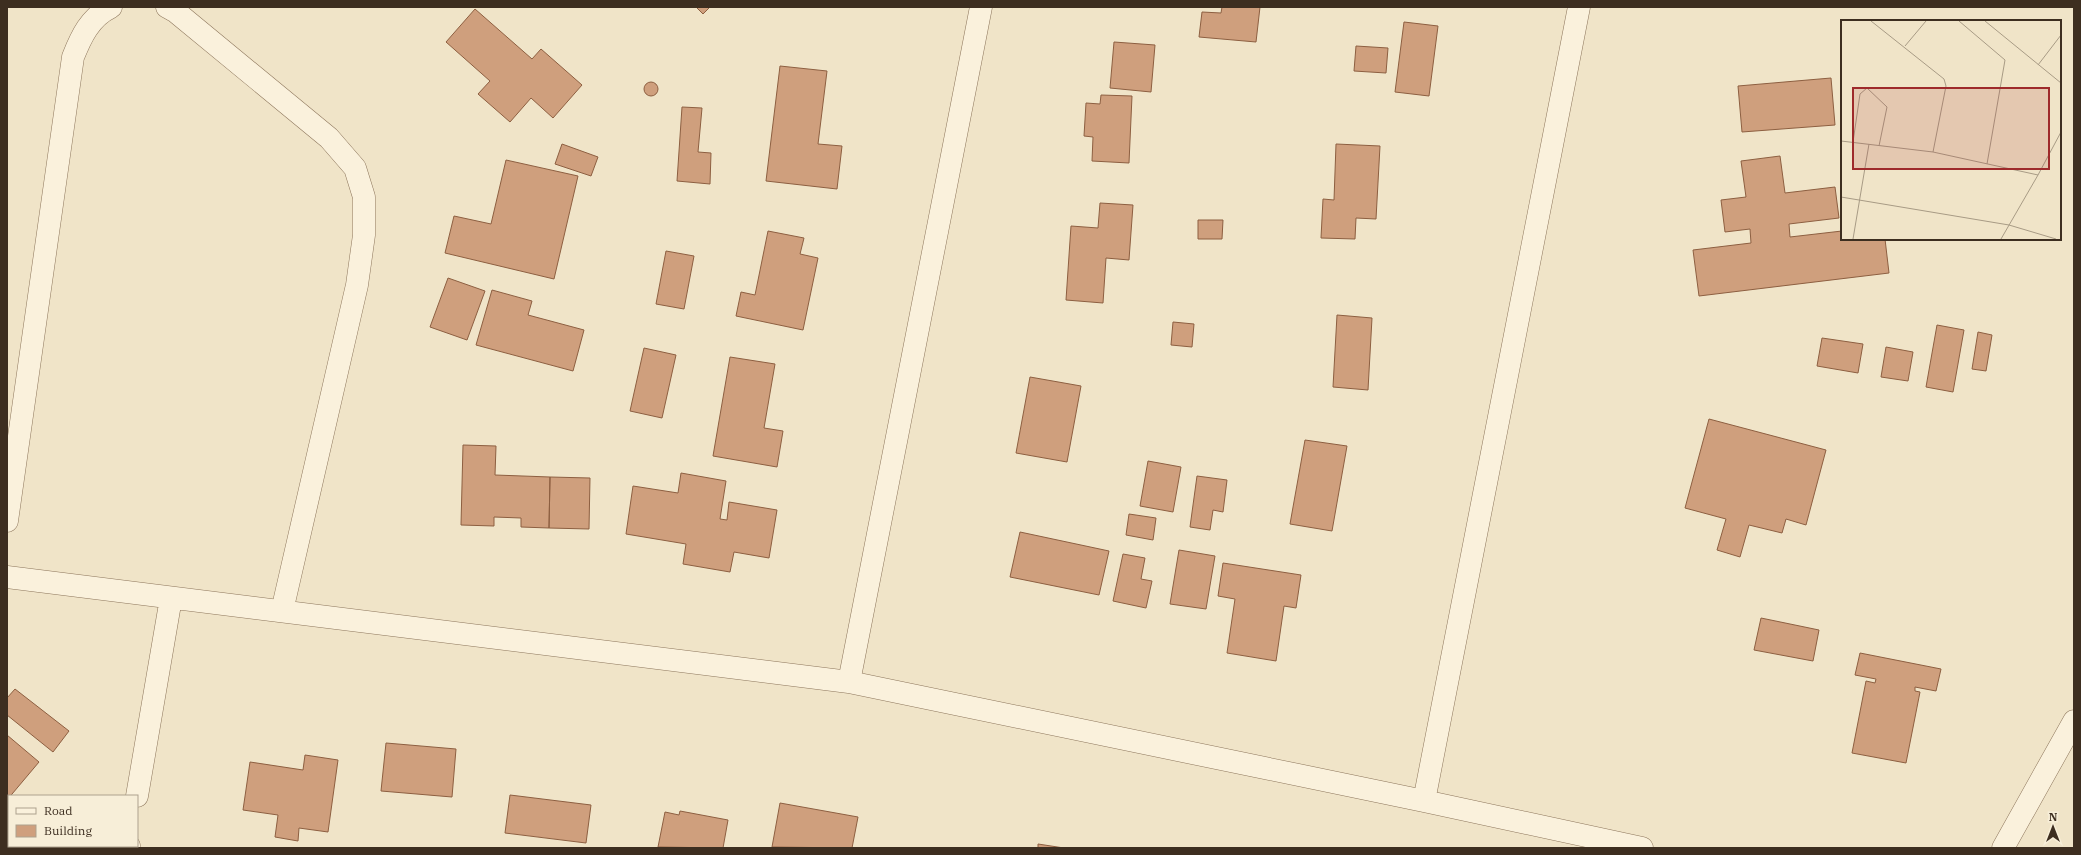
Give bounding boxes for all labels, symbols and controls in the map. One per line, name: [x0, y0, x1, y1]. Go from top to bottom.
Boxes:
inset map: [1841, 20, 2061, 240]
legend: [8, 795, 138, 847]
text: Road: [44, 803, 73, 818]
north arrow: [2033, 807, 2073, 847]
text: N: [2049, 810, 2058, 824]
text: Building: [44, 823, 92, 838]

